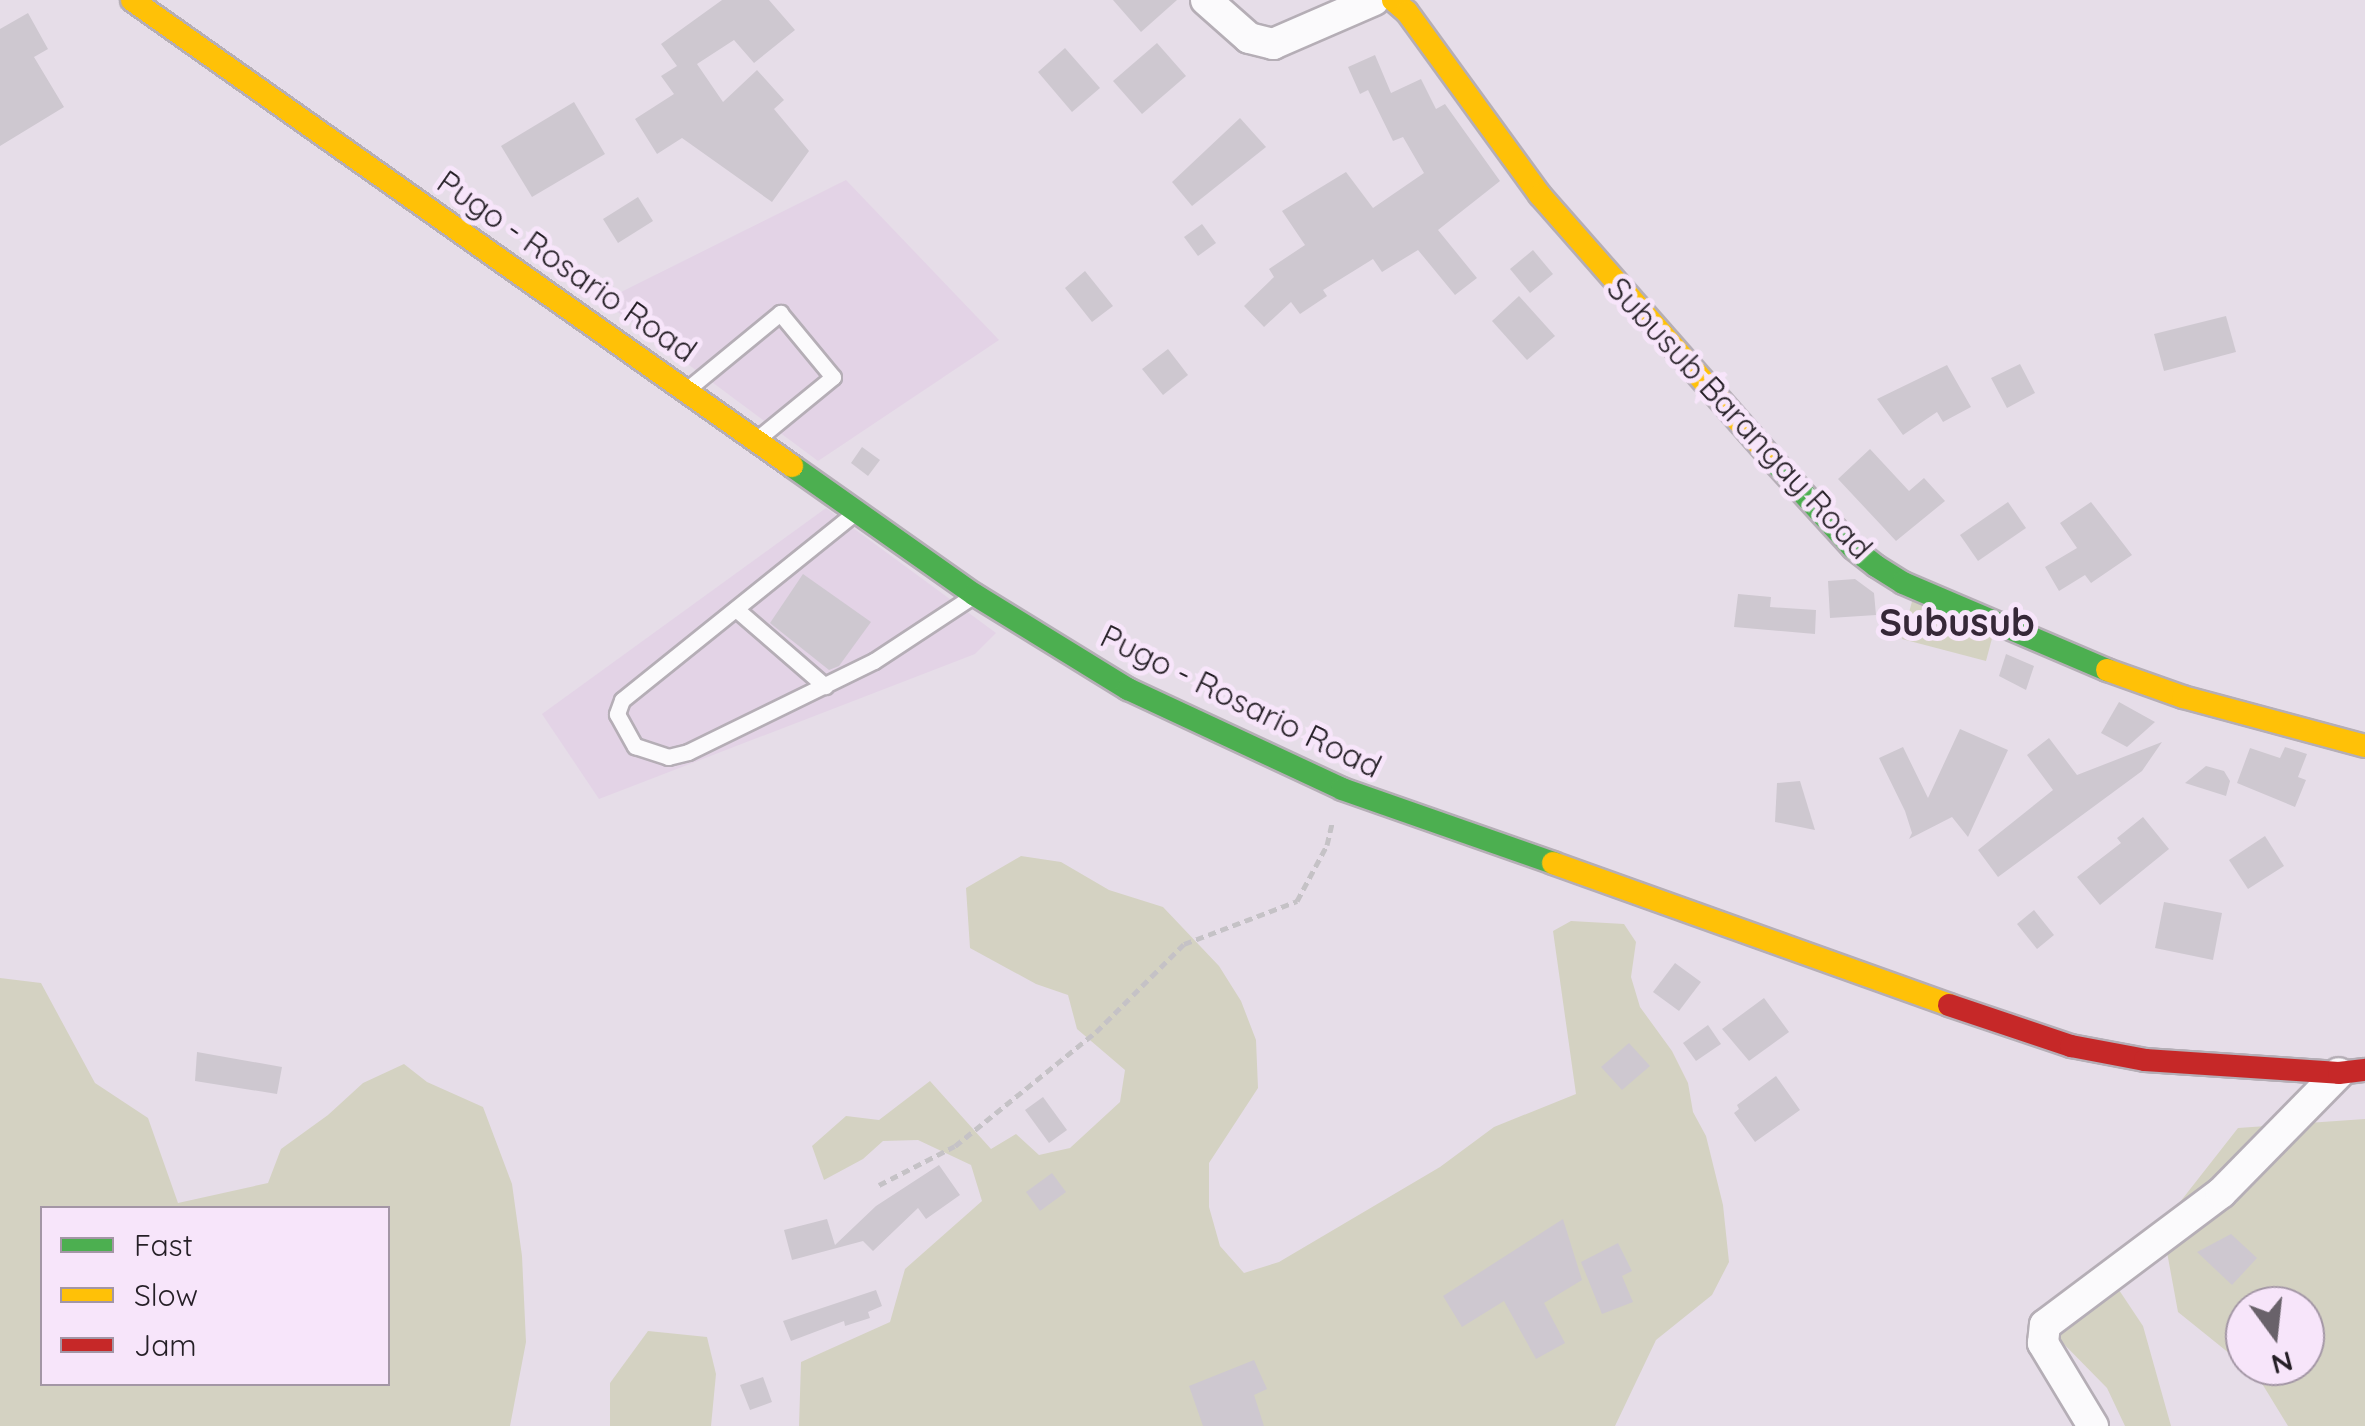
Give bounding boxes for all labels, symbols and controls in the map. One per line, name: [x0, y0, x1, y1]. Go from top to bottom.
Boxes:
street label: Pugo - Rosario Road: [430, 162, 704, 370]
street label: Subusub Barangay Road: [1600, 269, 1880, 567]
district label: Subusub: [1879, 600, 2035, 646]
street label: Pugo - Rosario Road: [1094, 616, 1388, 786]
legend: [40, 1206, 390, 1386]
text: Fast: [134, 1226, 193, 1264]
text: Slow: [134, 1276, 198, 1314]
north arrow: [2225, 1286, 2325, 1386]
text: Jam: [134, 1326, 197, 1364]
text: N: [2268, 1344, 2297, 1383]

